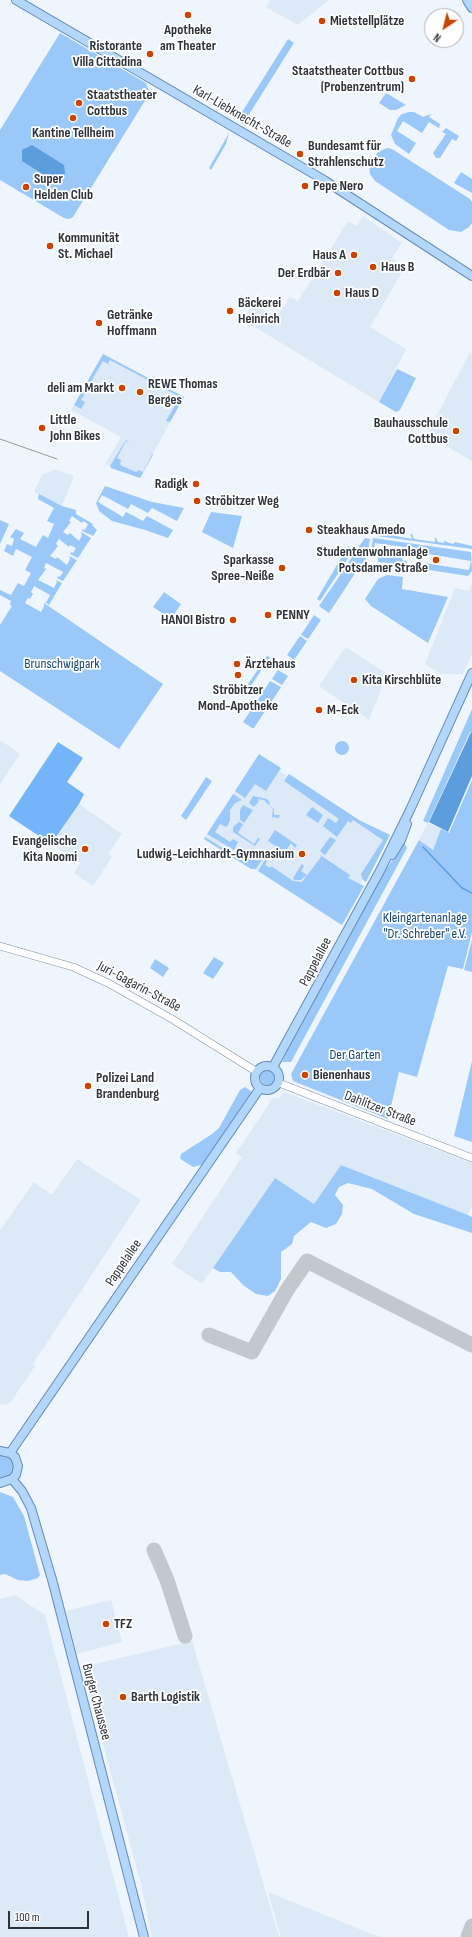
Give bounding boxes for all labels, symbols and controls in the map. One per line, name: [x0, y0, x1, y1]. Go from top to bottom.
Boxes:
north arrow: [424, 8, 464, 48]
marker: Apotheke am Theater: [183, 10, 193, 20]
place label: Mietstellplätze: [330, 13, 404, 29]
marker: Mietstellplätze: [317, 16, 327, 26]
place label: Apotheke am Theater: [160, 22, 216, 54]
text: N: [431, 30, 444, 44]
place label: Ristorante Villa Cittadina: [73, 38, 142, 70]
marker: Ristorante Villa Cittadina: [145, 49, 155, 59]
place label: Staatstheater Cottbus (Probenzentrum): [292, 63, 404, 96]
marker: Staatstheater Cottbus (Probenzentrum): [407, 74, 417, 84]
street label: Karl-Liebknecht-Straße: [189, 82, 295, 152]
place label: Staatstheater Cottbus: [87, 87, 157, 120]
marker: Staatstheater Cottbus: [74, 98, 84, 108]
marker: Kantine Tellheim: [68, 113, 78, 123]
place label: Kantine Tellheim: [32, 125, 114, 141]
place label: Bundesamt für Strahlenschutz: [308, 138, 384, 170]
marker: Bundesamt für Strahlenschutz: [295, 149, 305, 159]
place label: Super Helden Club: [34, 171, 93, 204]
place label: Pepe Nero: [313, 178, 363, 194]
marker: Pepe Nero: [300, 181, 310, 191]
marker: Super Helden Club: [21, 182, 31, 192]
place label: Kommunität St. Michael: [58, 230, 119, 262]
marker: Kommunität St. Michael: [45, 241, 55, 251]
place label: Haus A: [312, 247, 346, 263]
marker: Haus A: [349, 250, 359, 260]
place label: Haus B: [381, 259, 415, 275]
marker: Haus B: [368, 262, 378, 272]
place label: Der Erdbär: [278, 265, 330, 281]
marker: Der Erdbär: [333, 268, 343, 278]
place label: Haus D: [345, 285, 379, 301]
marker: Haus D: [332, 288, 342, 298]
place label: Bäckerei Heinrich: [238, 295, 281, 328]
marker: Bäckerei Heinrich: [225, 306, 235, 316]
place label: Getränke Hoffmann: [107, 307, 157, 340]
marker: Getränke Hoffmann: [94, 318, 104, 328]
place label: REWE Thomas Berges: [148, 376, 218, 408]
place label: deli am Markt: [47, 380, 114, 396]
marker: deli am Markt: [117, 383, 127, 393]
marker: REWE Thomas Berges: [135, 387, 145, 397]
place label: Little John Bikes: [50, 412, 100, 444]
place label: Bauhausschule Cottbus: [374, 415, 448, 448]
marker: Little John Bikes: [37, 423, 47, 433]
marker: Bauhausschule Cottbus: [451, 426, 461, 436]
place label: Radigk: [155, 476, 188, 492]
marker: Radigk: [191, 479, 201, 489]
place label: Ströbitzer Weg: [205, 493, 279, 509]
marker: Ströbitzer Weg: [192, 496, 202, 506]
place label: Steakhaus Amedo: [317, 522, 405, 538]
marker: Steakhaus Amedo: [304, 525, 314, 535]
place label: Studentenwohnanlage Potsdamer Straße: [317, 544, 428, 576]
place label: Sparkasse Spree-Neiße: [211, 552, 274, 584]
marker: Studentenwohnanlage Potsdamer Straße: [431, 555, 441, 565]
marker: Sparkasse Spree-Neiße: [277, 563, 287, 573]
place label: PENNY: [276, 607, 310, 623]
marker: PENNY: [263, 610, 273, 620]
place label: HANOI Bistro: [161, 612, 225, 628]
marker: HANOI Bistro: [228, 615, 238, 625]
park label: Brunschwigpark: [24, 656, 100, 672]
place label: Ärztehaus: [245, 656, 296, 672]
marker: Ärztehaus: [232, 659, 242, 669]
marker: Ströbitzer Mond-Apotheke: [233, 670, 243, 680]
place label: Kita Kirschblüte: [362, 672, 441, 688]
marker: Kita Kirschblüte: [349, 675, 359, 685]
place label: Ströbitzer Mond-Apotheke: [198, 682, 278, 714]
place label: M-Eck: [327, 702, 359, 718]
marker: M-Eck: [314, 705, 324, 715]
place label: Evangelische Kita Noomi: [12, 833, 77, 866]
marker: Evangelische Kita Noomi: [80, 844, 90, 854]
place label: Ludwig-Leichhardt-Gymnasium: [137, 846, 294, 862]
marker: Ludwig-Leichhardt-Gymnasium: [297, 849, 307, 859]
park label: Kleingartenanlage "Dr. Schreber" e.V.: [383, 910, 467, 942]
street label: Pappelallee: [296, 935, 336, 989]
street label: Juri-Gagarin-Straße: [94, 958, 184, 1016]
park label: Der Garten: [329, 1047, 381, 1063]
place label: Bienenhaus: [313, 1067, 370, 1083]
place label: Polizei Land Brandenburg: [96, 1070, 159, 1102]
marker: Bienenhaus: [300, 1070, 310, 1080]
marker: Polizei Land Brandenburg: [83, 1081, 93, 1091]
street label: Dahlitzer Straße: [342, 1088, 418, 1130]
street label: Pappelallee: [102, 1236, 146, 1290]
place label: TFZ: [114, 1616, 132, 1632]
marker: TFZ: [101, 1619, 111, 1629]
street label: Burger Chaussee: [78, 1662, 114, 1742]
place label: Barth Logistik: [131, 1689, 200, 1705]
marker: Barth Logistik: [118, 1692, 128, 1702]
scale bar: [10, 1903, 91, 1929]
text: 100 m: [15, 1910, 40, 1925]

